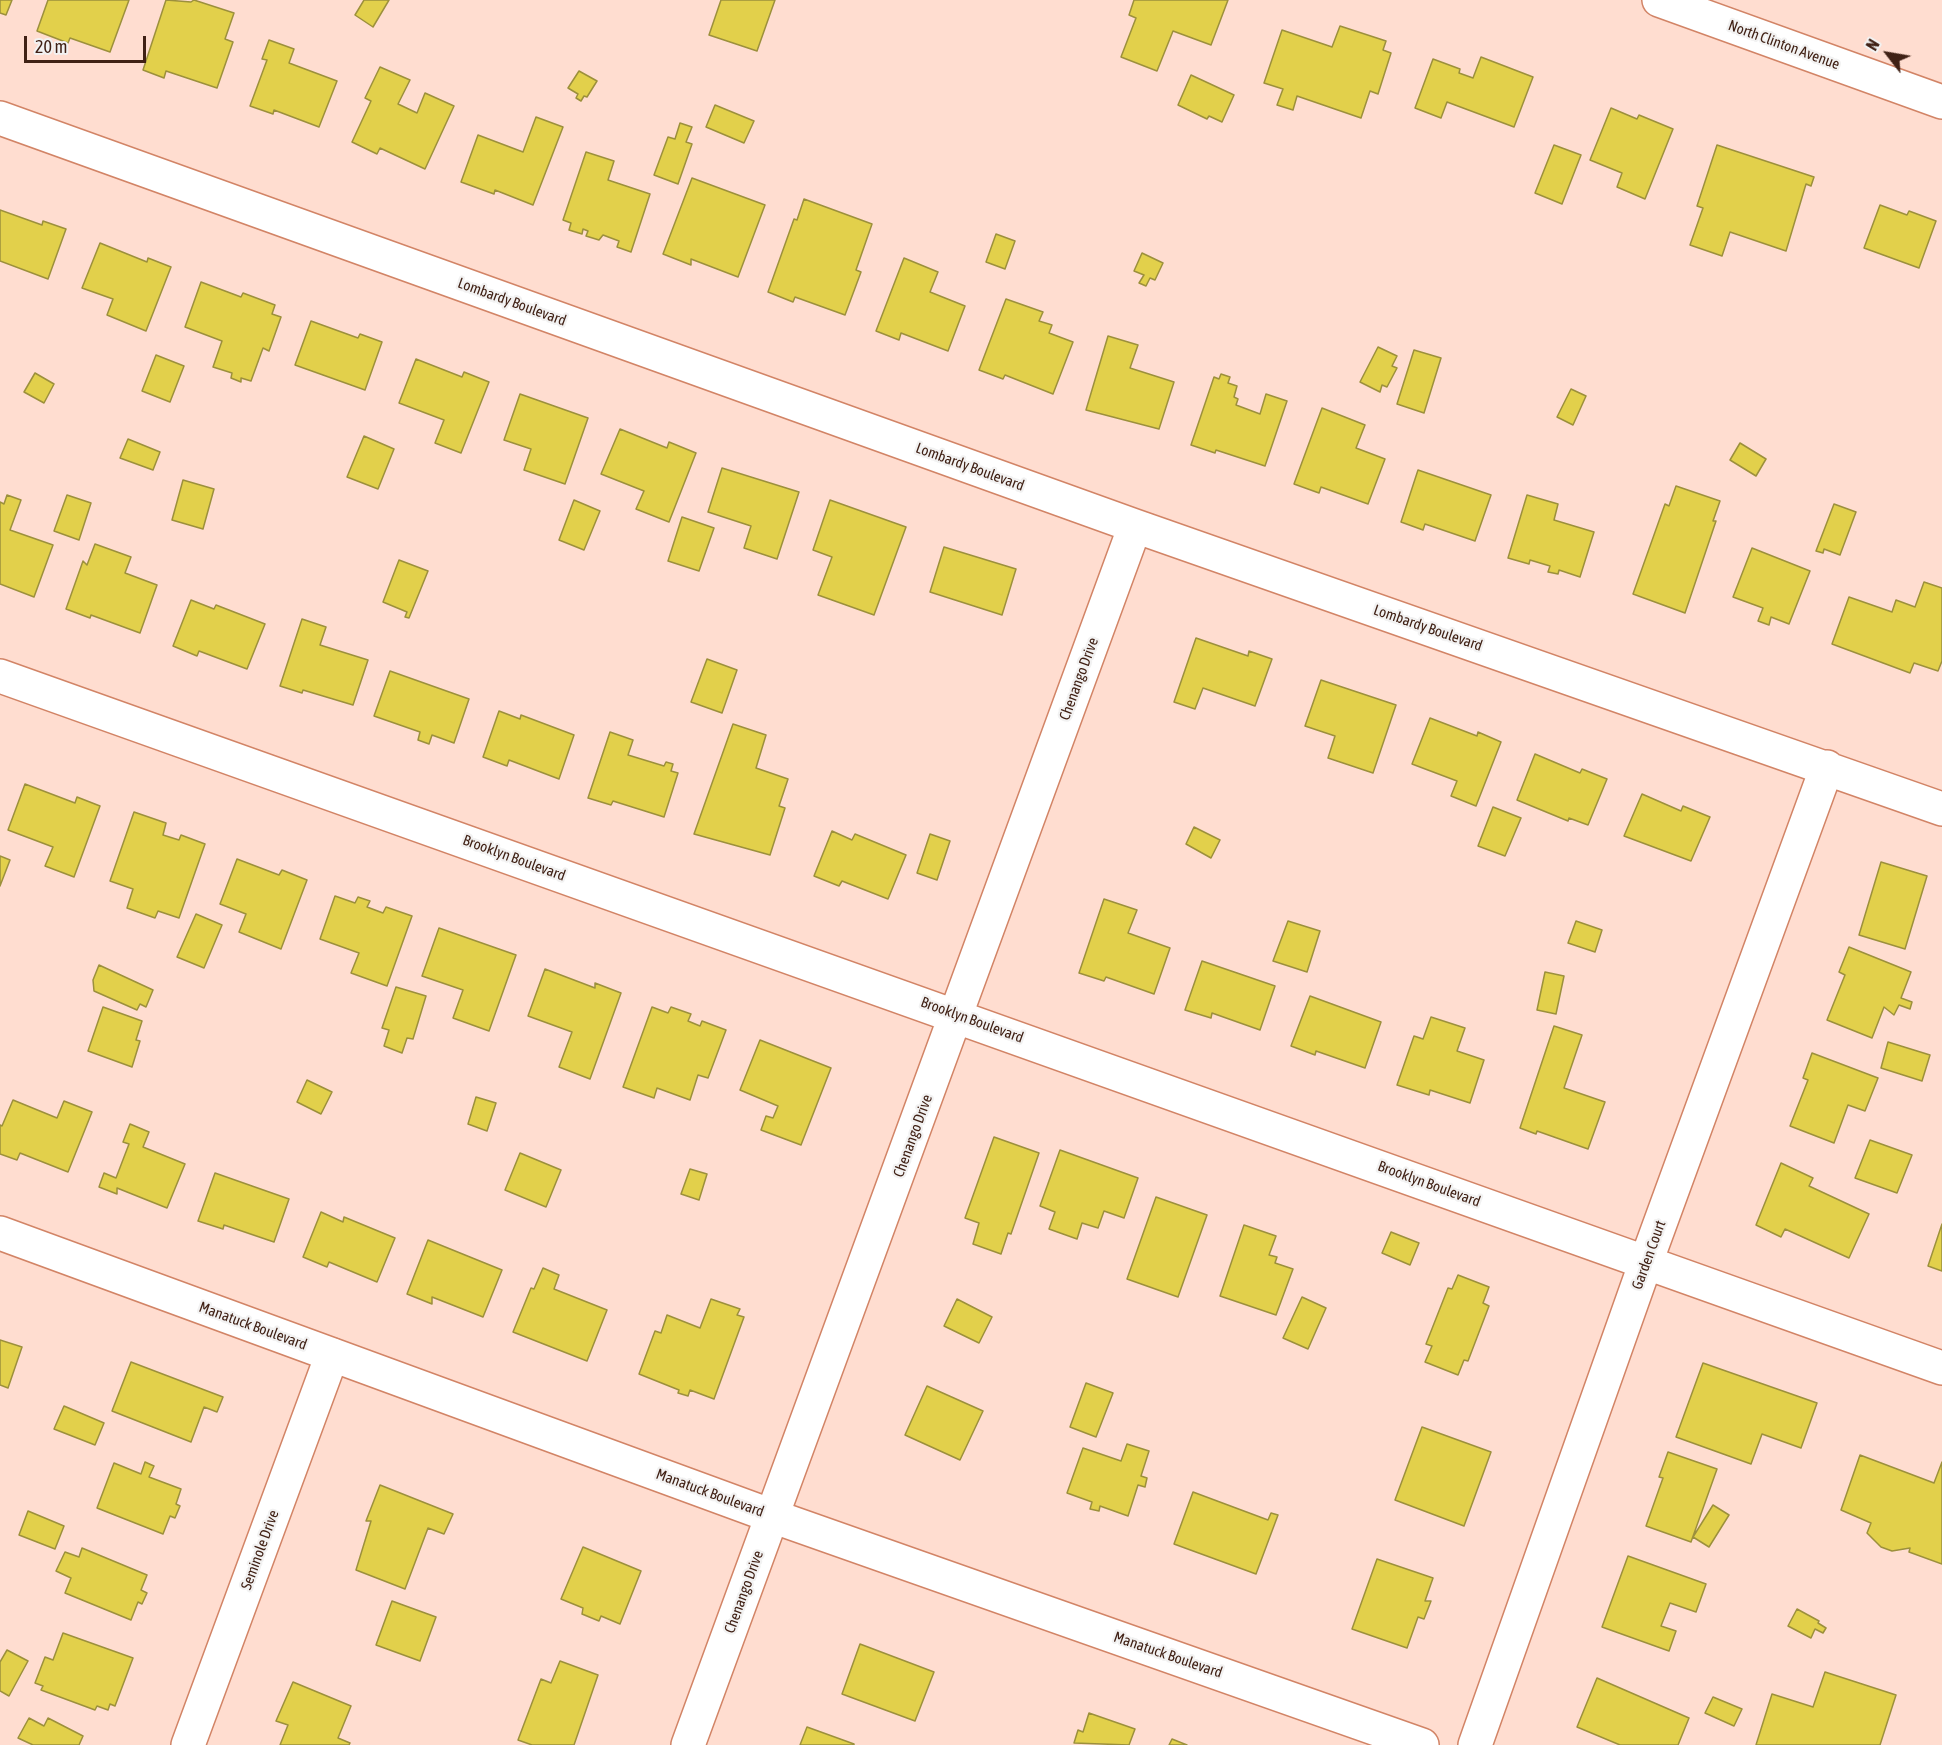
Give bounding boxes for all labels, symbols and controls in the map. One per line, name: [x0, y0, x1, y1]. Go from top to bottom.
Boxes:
street label: North Clinton Avenue: [1726, 16, 1842, 74]
scale bar: [27, 24, 148, 62]
north arrow: [1858, 24, 1918, 84]
text: 20 m: [35, 36, 67, 57]
text: N: [1862, 36, 1883, 53]
street label: Lombardy Boulevard: [455, 274, 569, 330]
street label: Lombardy Boulevard: [913, 439, 1027, 495]
street label: Lombardy Boulevard: [1371, 601, 1485, 655]
street label: Chenango Drive: [1056, 635, 1102, 723]
street label: Brooklyn Boulevard: [460, 831, 568, 885]
street label: Brooklyn Boulevard: [918, 993, 1026, 1047]
street label: Chenango Drive: [890, 1092, 936, 1180]
street label: Brooklyn Boulevard: [1375, 1157, 1483, 1211]
street label: Garden Court: [1628, 1218, 1670, 1292]
street label: Manatuck Boulevard: [197, 1298, 309, 1354]
street label: Manatuck Boulevard: [654, 1465, 766, 1521]
street label: Seminole Drive: [237, 1508, 283, 1592]
street label: Chenango Drive: [721, 1548, 767, 1636]
street label: Manatuck Boulevard: [1111, 1628, 1225, 1682]

